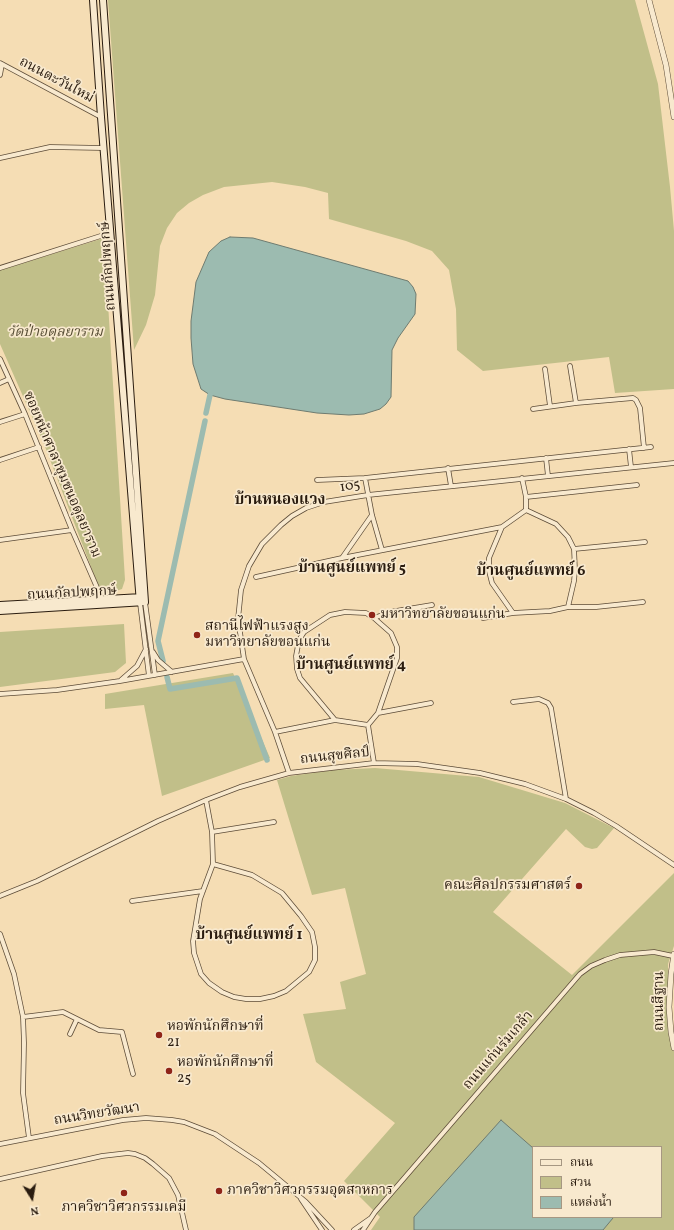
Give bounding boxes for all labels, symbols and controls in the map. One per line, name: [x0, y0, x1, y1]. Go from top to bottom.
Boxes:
street label: ถนนตะวันใหม่: [16, 54, 96, 108]
street label: ถนนกัลปพฤกษ์: [97, 221, 121, 311]
park label: วัดป่าอดุลยาราม: [7, 325, 103, 341]
street label: ซอยหน้าศาลาชุมชนอดุลยาราม: [18, 389, 104, 561]
street label: 105: [338, 477, 362, 497]
district label: บ้านหนองแวง: [235, 492, 325, 510]
district label: บ้านศูนย์แพทย์ 5: [298, 560, 406, 578]
district label: บ้านศูนย์แพทย์ 6: [476, 563, 586, 581]
street label: ถนนกัลปพฤกษ์: [27, 583, 117, 605]
place label: มหาวิทยาลัยขอนแก่น: [380, 607, 505, 623]
marker: มหาวิทยาลัยขอนแก่น: [367, 610, 377, 620]
place label: สถานีไฟฟ้าแรงสูง มหาวิทยาลัยขอนแก่น: [205, 619, 330, 652]
marker: สถานีไฟฟ้าแรงสูง มหาวิทยาลัยขอนแก่น: [192, 630, 202, 640]
district label: บ้านศูนย์แพทย์ 4: [296, 657, 406, 675]
street label: ถนนสุขศิลป์: [299, 745, 371, 769]
place label: คณะศิลปกรรมศาสตร์: [444, 878, 571, 894]
marker: คณะศิลปกรรมศาสตร์: [574, 881, 584, 891]
district label: บ้านศูนย์แพทย์ 1: [196, 927, 302, 945]
street label: ถนนสีฐาน: [652, 971, 668, 1031]
street label: ถนนแก่นร่มเกล้า: [460, 1008, 538, 1094]
place label: หอพักนักศึกษาที่ 21: [167, 1019, 264, 1052]
marker: หอพักนักศึกษาที่ 21: [154, 1030, 164, 1040]
place label: หอพักนักศึกษาที่ 25: [177, 1055, 274, 1088]
marker: หอพักนักศึกษาที่ 25: [164, 1066, 174, 1076]
street label: ถนนวิทยวัฒนา: [53, 1100, 141, 1130]
legend: [532, 1146, 662, 1218]
text: ถนน: [570, 1155, 593, 1171]
text: สวน: [570, 1175, 591, 1191]
north arrow: [12, 1178, 52, 1218]
place label: ภาควิชาวิศวกรรมอุตสาหการ: [227, 1183, 393, 1199]
marker: ภาควิชาวิศวกรรมอุตสาหการ: [214, 1186, 224, 1196]
marker: ภาควิชาวิศวกรรมเคมี: [119, 1188, 129, 1198]
text: แหล่งน้ำ: [570, 1195, 612, 1211]
place label: ภาควิชาวิศวกรรมเคมี: [61, 1200, 187, 1216]
text: N: [29, 1202, 40, 1218]

